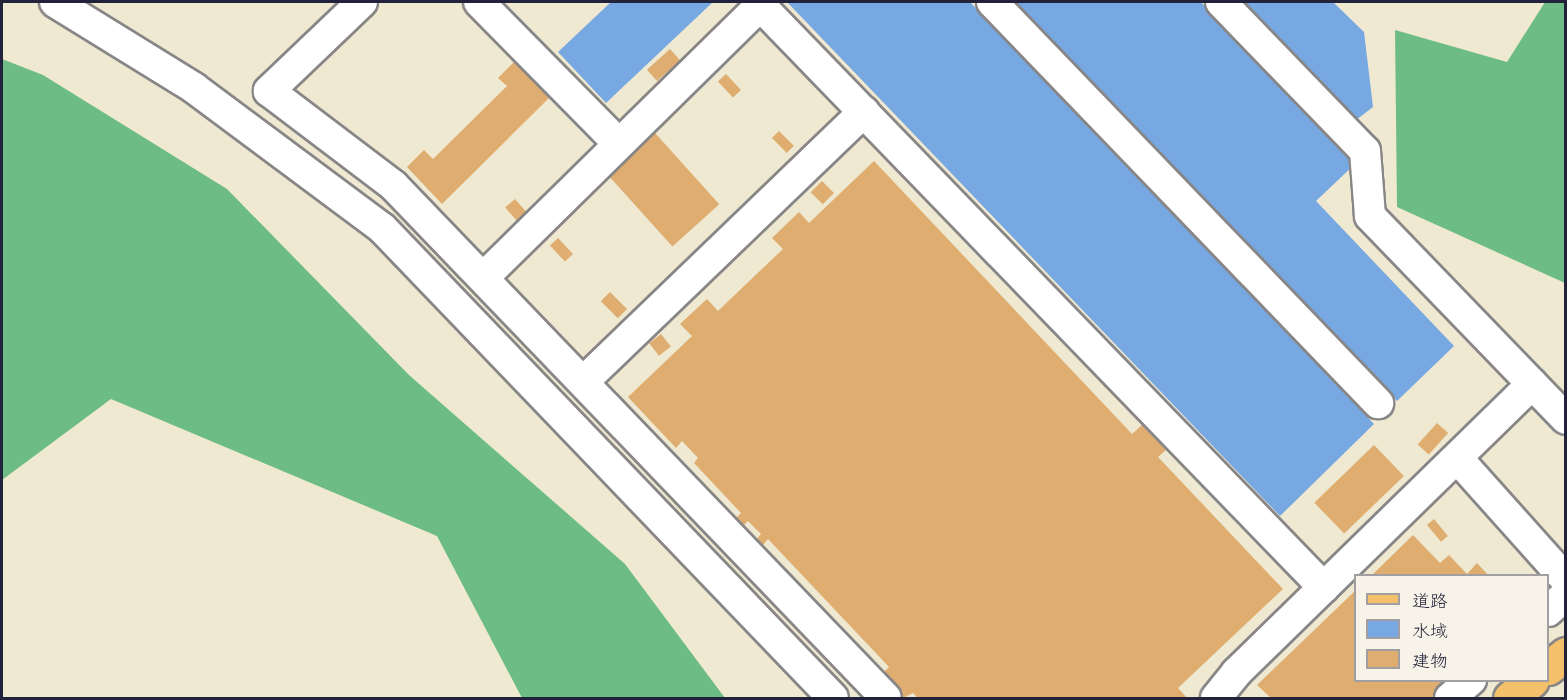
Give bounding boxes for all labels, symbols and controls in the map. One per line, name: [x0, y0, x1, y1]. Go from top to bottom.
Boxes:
legend: [1354, 574, 1549, 682]
text: 道路: [1412, 590, 1448, 612]
text: 水域: [1412, 620, 1448, 642]
text: 建物: [1412, 650, 1448, 672]

